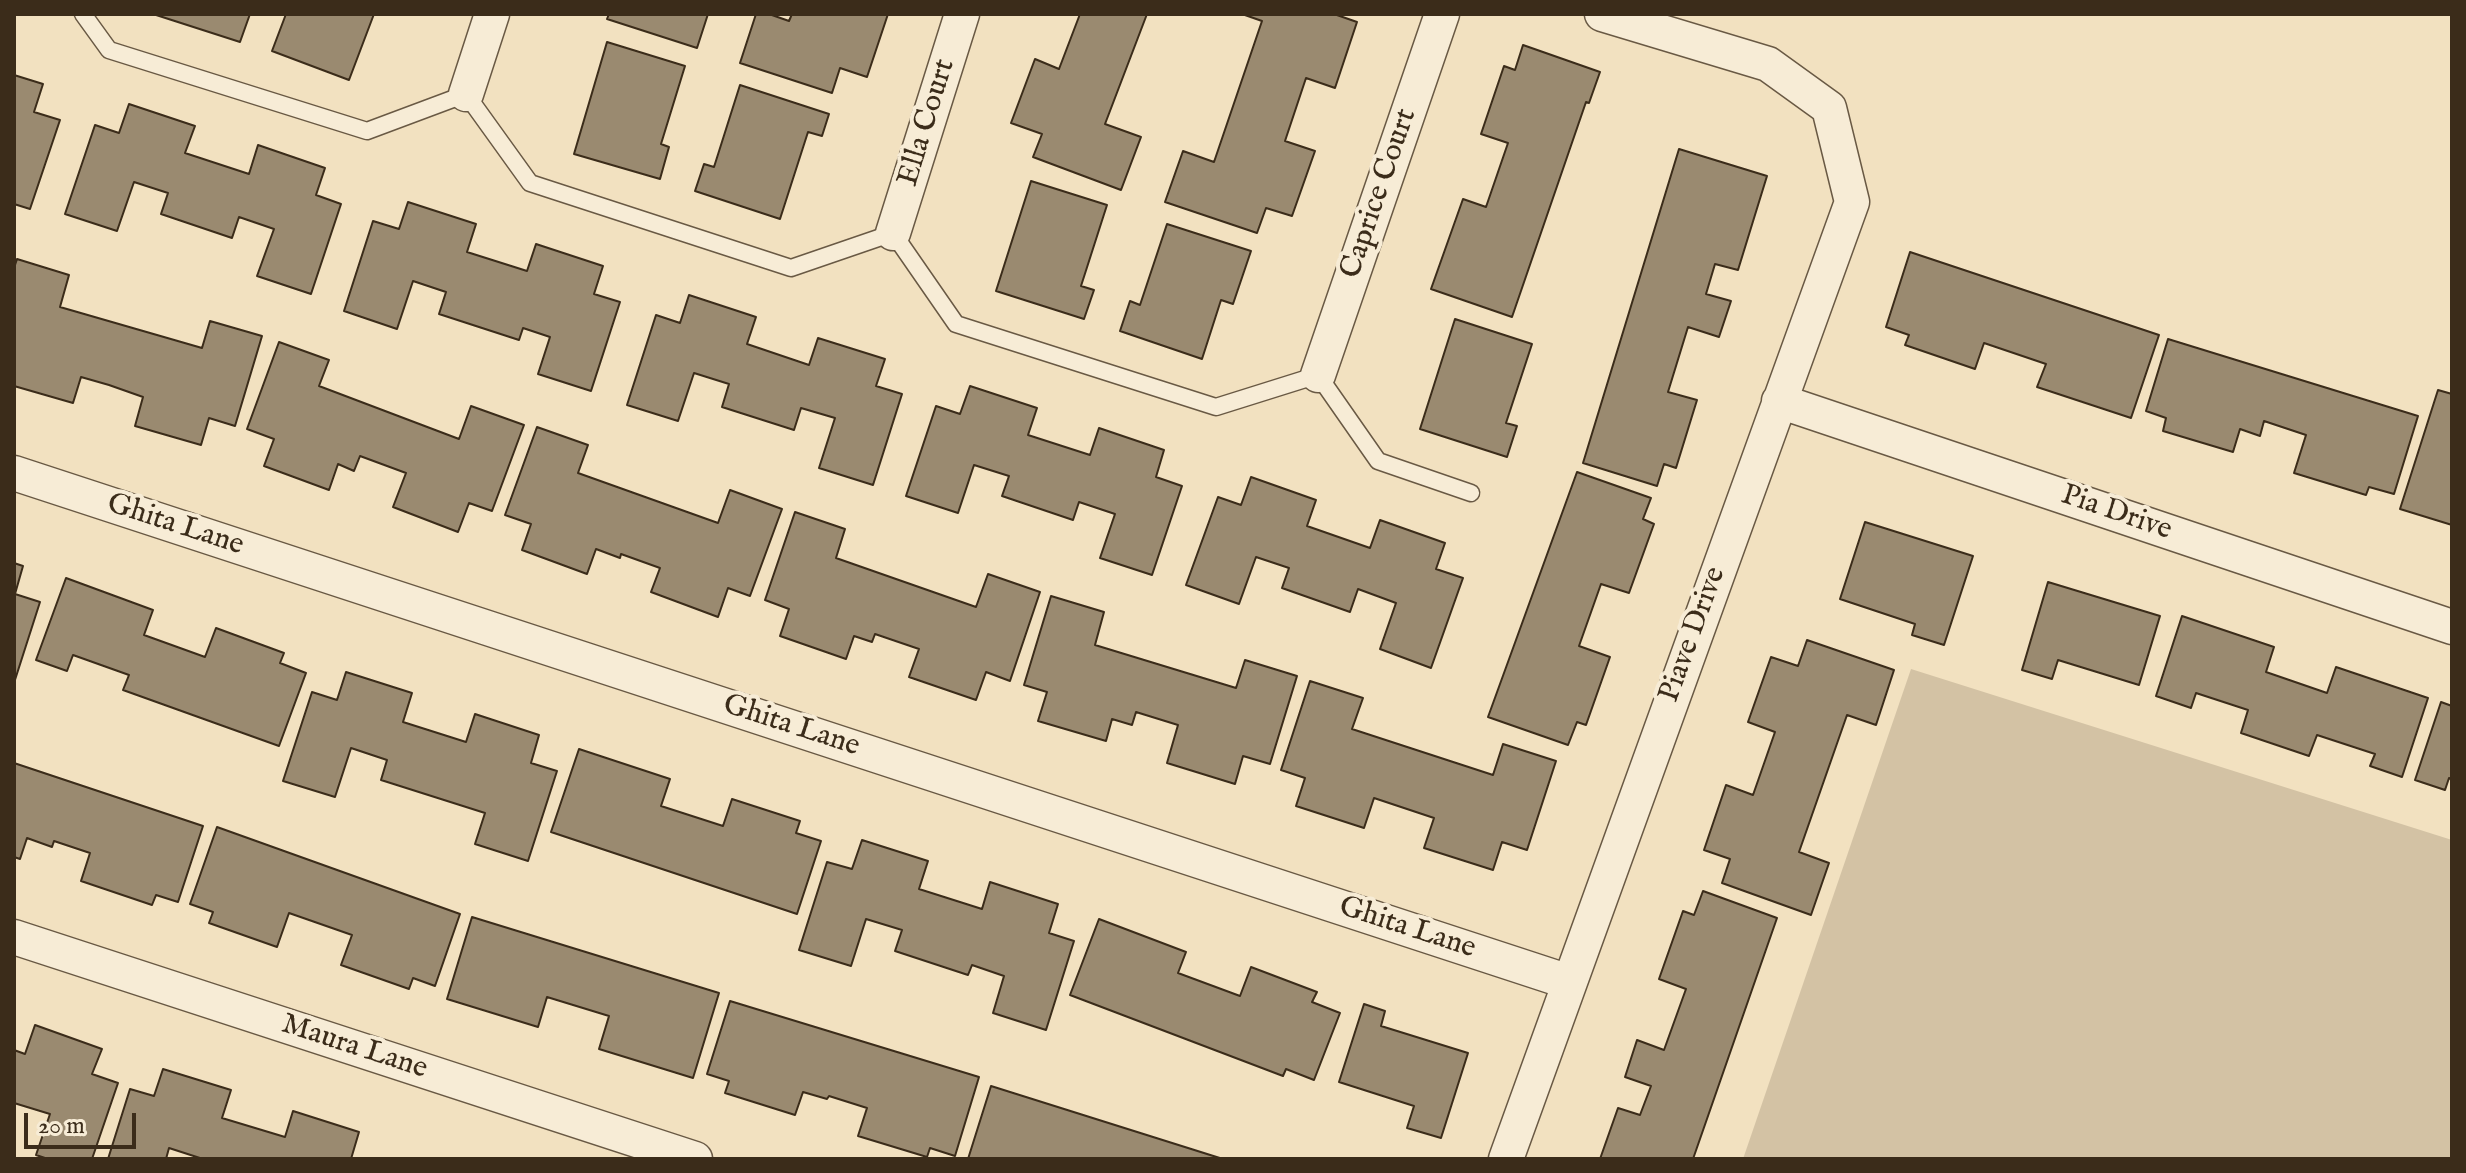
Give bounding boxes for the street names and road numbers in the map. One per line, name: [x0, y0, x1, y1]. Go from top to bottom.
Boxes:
street label: Ella Court: [892, 55, 964, 191]
street label: Caprice Court: [1334, 104, 1426, 284]
street label: Pia Drive: [2056, 478, 2176, 550]
street label: Ghita Lane: [102, 487, 248, 565]
street label: Piave Drive: [1653, 562, 1735, 708]
street label: Ghita Lane: [718, 688, 864, 766]
street label: Ghita Lane: [1334, 890, 1480, 968]
street label: Maura Lane: [276, 1008, 432, 1088]

